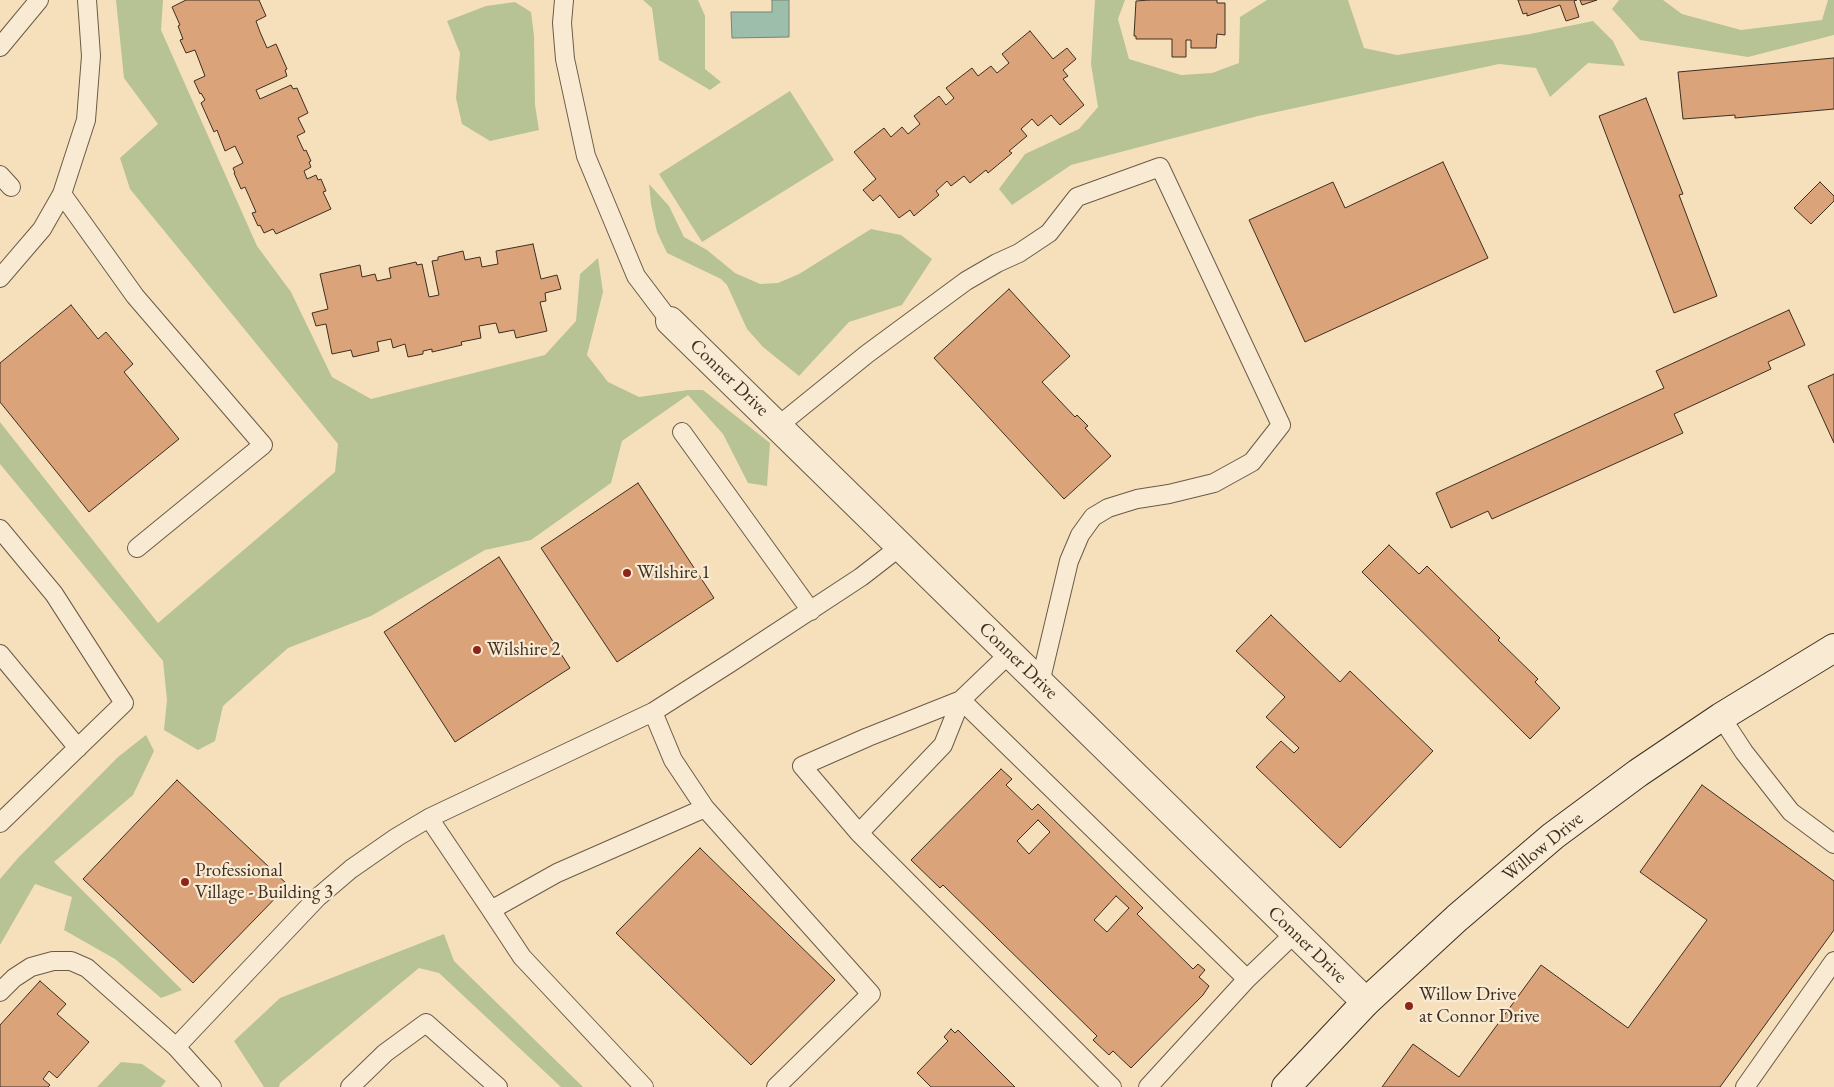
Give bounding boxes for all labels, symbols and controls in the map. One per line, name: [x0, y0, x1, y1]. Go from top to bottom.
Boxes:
street label: Conner Drive: [685, 335, 773, 421]
place label: Wilshire 1: [637, 562, 710, 584]
marker: Wilshire 1: [621, 567, 633, 579]
street label: Conner Drive: [974, 618, 1062, 704]
place label: Wilshire 2: [487, 639, 560, 661]
marker: Wilshire 2: [471, 644, 483, 656]
street label: Willow Drive: [1498, 808, 1588, 886]
place label: Professional Village - Building 3: [195, 860, 333, 904]
marker: Professional Village - Building 3: [179, 876, 191, 888]
street label: Conner Drive: [1263, 902, 1351, 988]
place label: Willow Drive at Connor Drive: [1419, 984, 1539, 1028]
marker: Willow Drive at Connor Drive: [1403, 1000, 1415, 1012]

